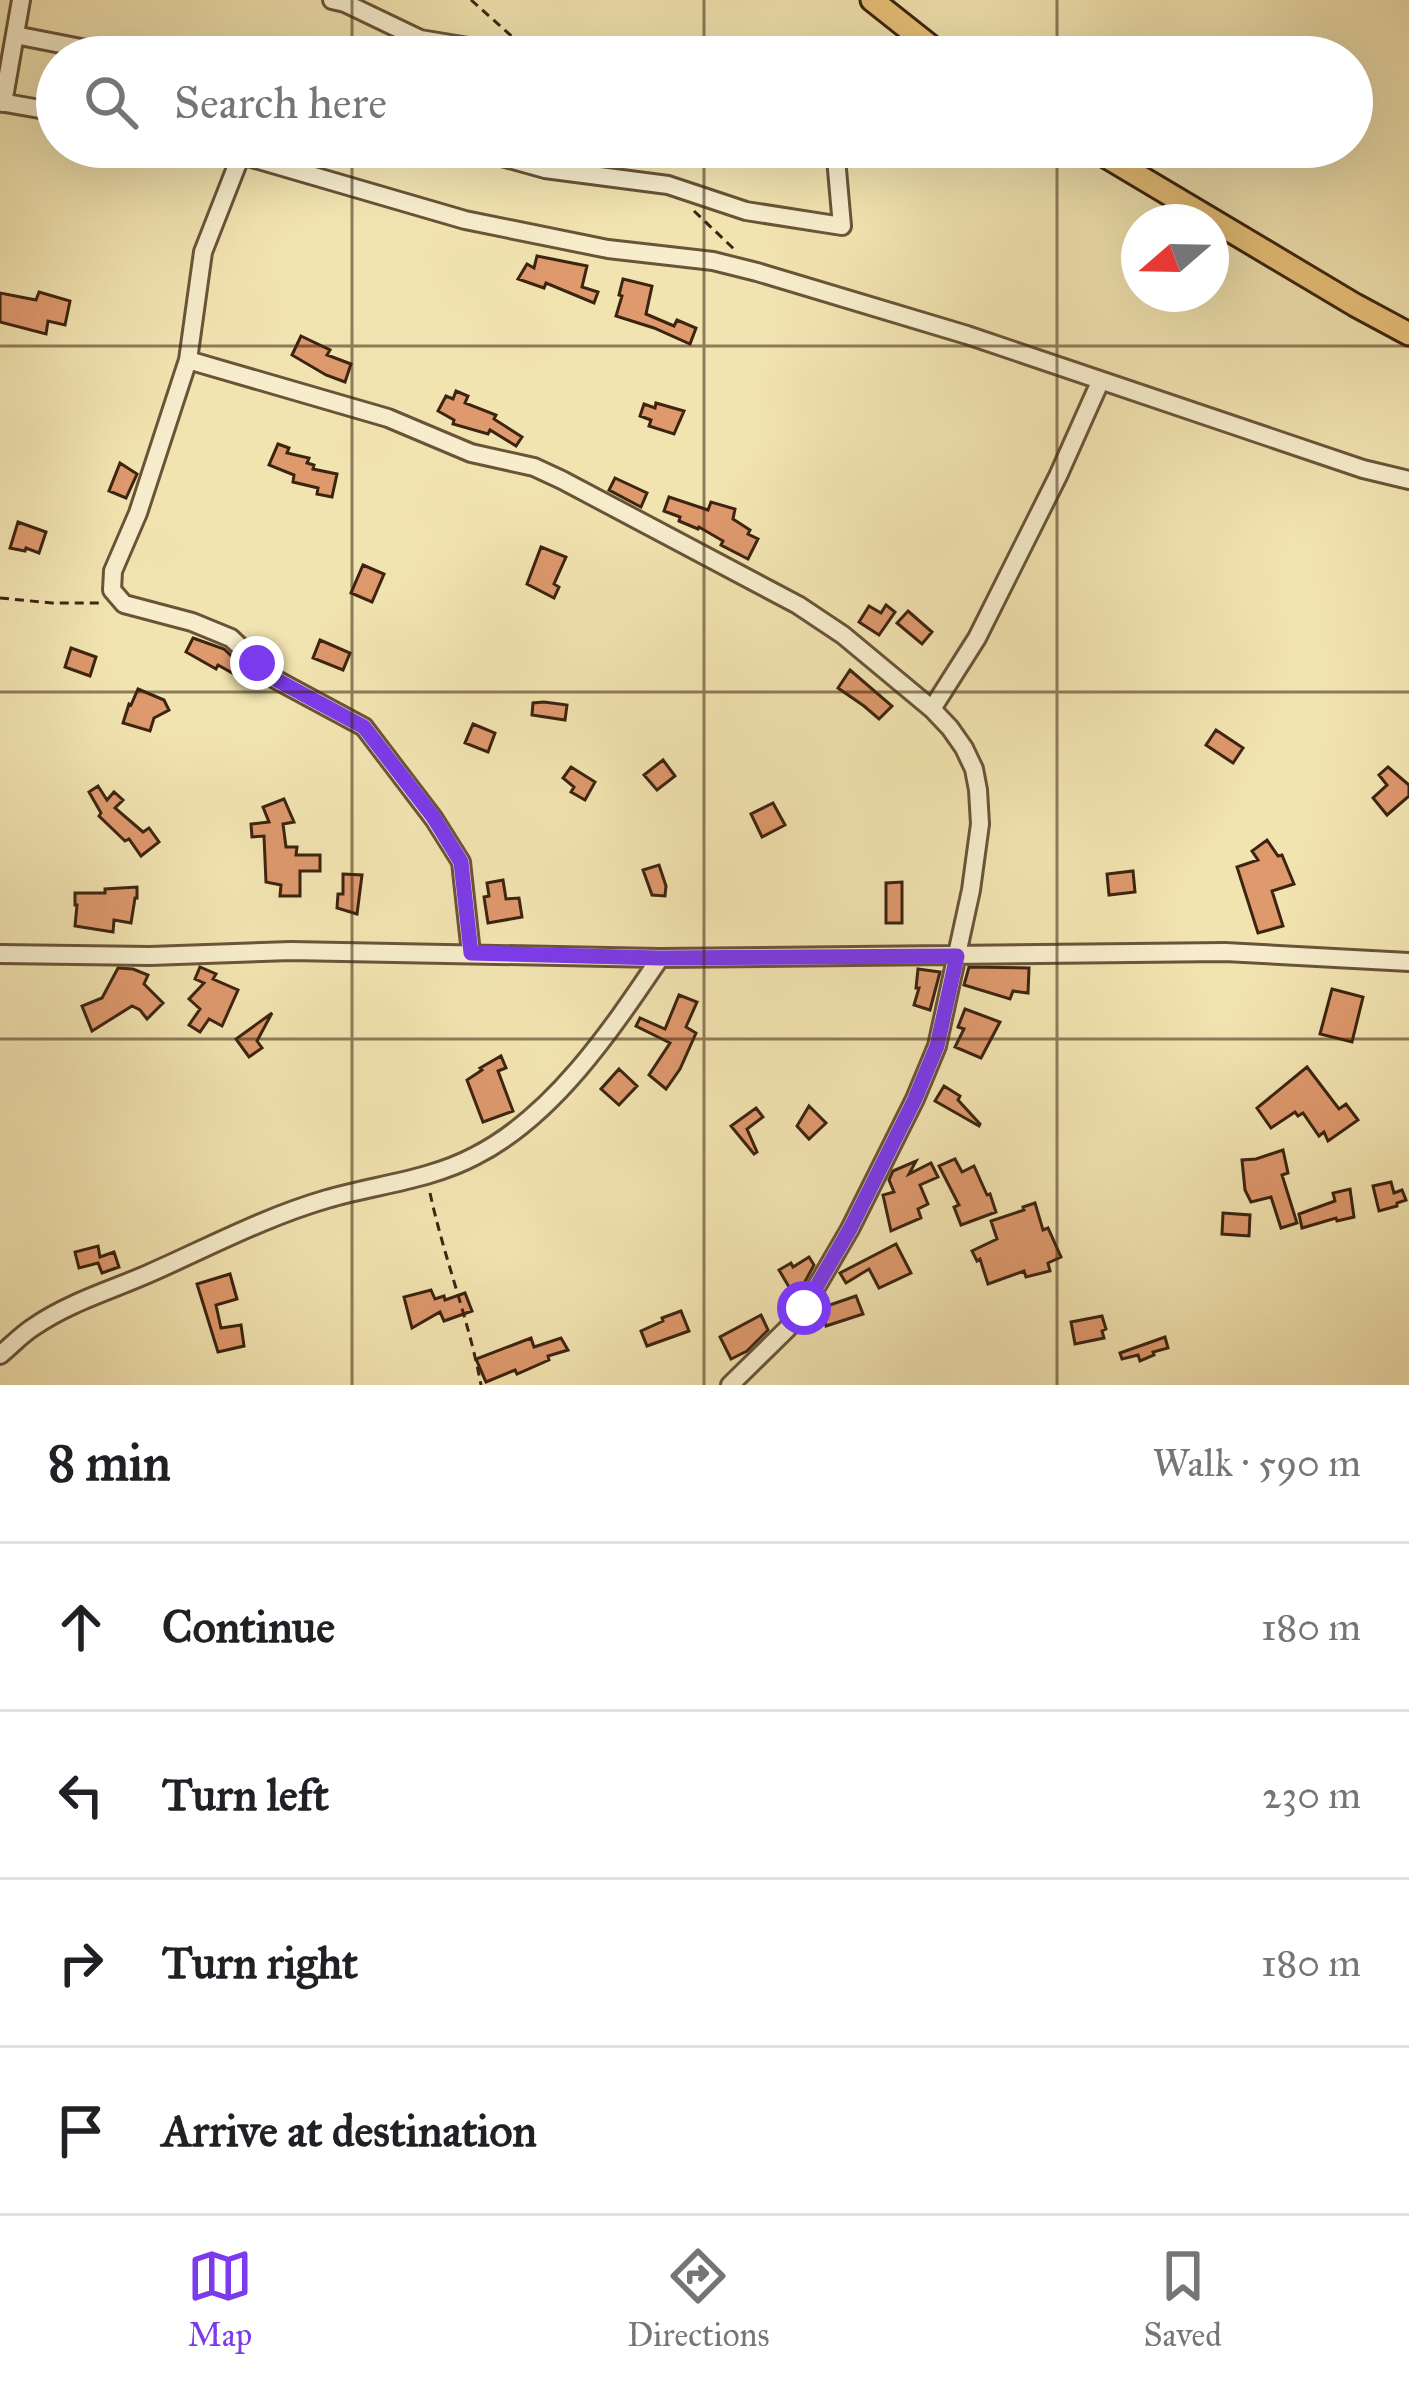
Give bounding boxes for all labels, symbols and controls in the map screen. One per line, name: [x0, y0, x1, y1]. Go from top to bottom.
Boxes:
search box: [36, 36, 1373, 168]
icon: search: [78, 69, 144, 135]
text: Search here: [174, 75, 387, 130]
north arrow: [1121, 204, 1229, 312]
route end: [230, 636, 284, 690]
route start: [777, 1281, 831, 1335]
text: 8 min: [48, 1432, 171, 1494]
text: Walk · 590 m: [1152, 1439, 1361, 1487]
icon: ahead: [48, 1594, 114, 1660]
text: Continue: [162, 1599, 335, 1654]
text: 180 m: [1261, 1603, 1361, 1651]
icon: left: [48, 1762, 114, 1828]
text: Turn left: [162, 1767, 329, 1822]
text: 230 m: [1262, 1771, 1361, 1819]
icon: right: [48, 1930, 114, 1996]
text: Turn right: [162, 1935, 358, 1990]
text: 180 m: [1261, 1939, 1361, 1987]
icon: arrive: [48, 2098, 114, 2164]
text: Arrive at destination: [162, 2103, 537, 2158]
tab: Map: [187, 2243, 253, 2355]
tab: Directions: [627, 2243, 769, 2355]
tab: Saved: [1144, 2243, 1222, 2355]

